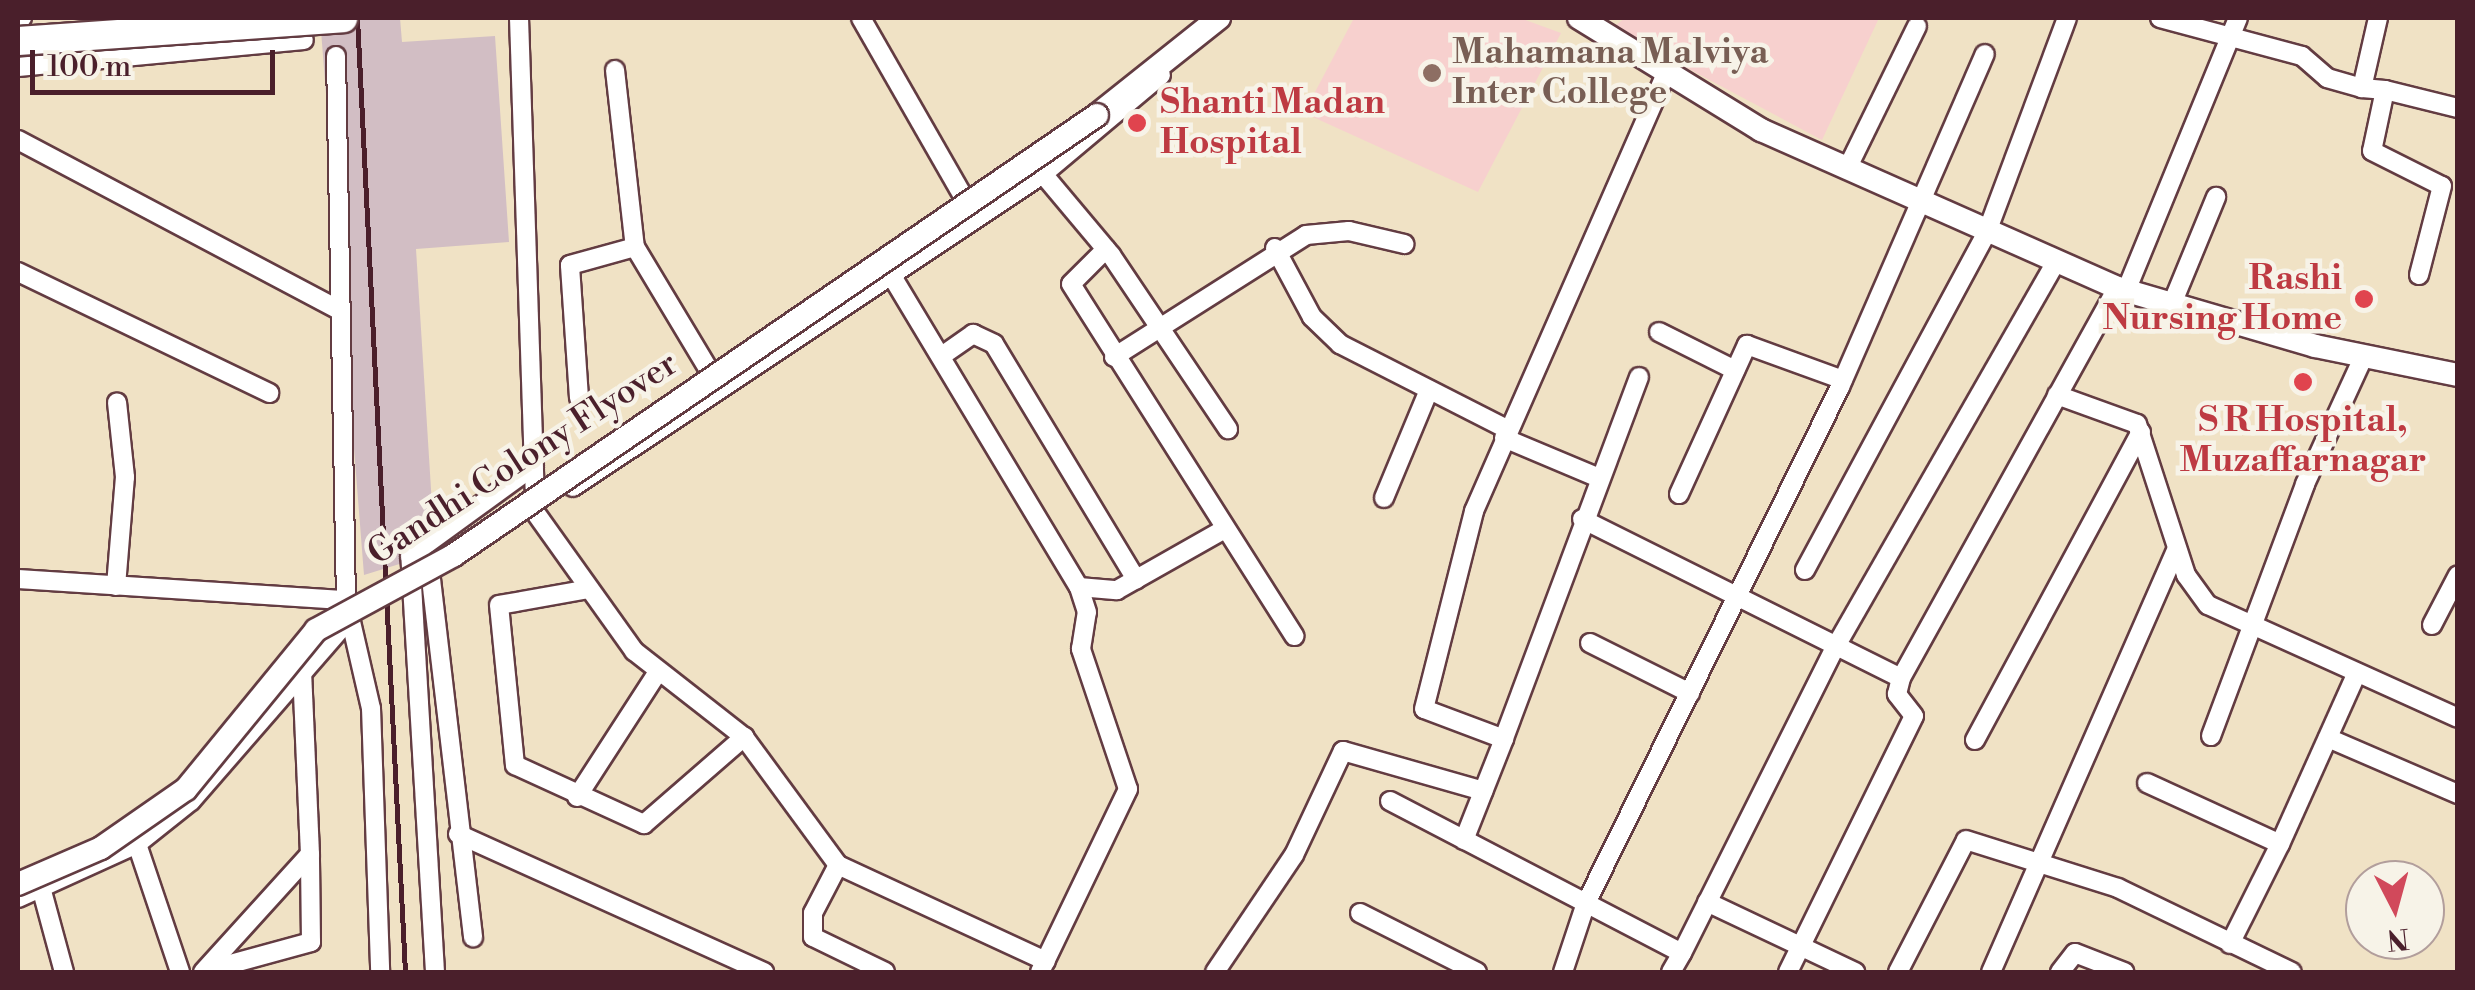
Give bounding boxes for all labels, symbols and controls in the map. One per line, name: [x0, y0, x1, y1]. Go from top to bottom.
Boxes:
scale bar: [35, 30, 280, 92]
place label: Mahamana Malviya Inter College: [1452, 32, 1768, 114]
text: 100 m: [47, 48, 131, 86]
marker: Mahamana Malviya Inter College: [1421, 62, 1443, 84]
place label: Shanti Madan Hospital: [1160, 82, 1385, 164]
marker: Shanti Madan Hospital: [1124, 110, 1150, 136]
place label: Rashi Nursing Home: [2102, 258, 2342, 340]
marker: Rashi Nursing Home: [2351, 286, 2377, 312]
street label: Gandhi Colony Flyover: [360, 343, 686, 575]
marker: S R Hospital, Muzaffarnagar: [2290, 369, 2316, 395]
place label: S R Hospital, Muzaffarnagar: [2180, 400, 2426, 482]
north arrow: [2345, 860, 2445, 960]
text: N: [2385, 920, 2411, 957]

